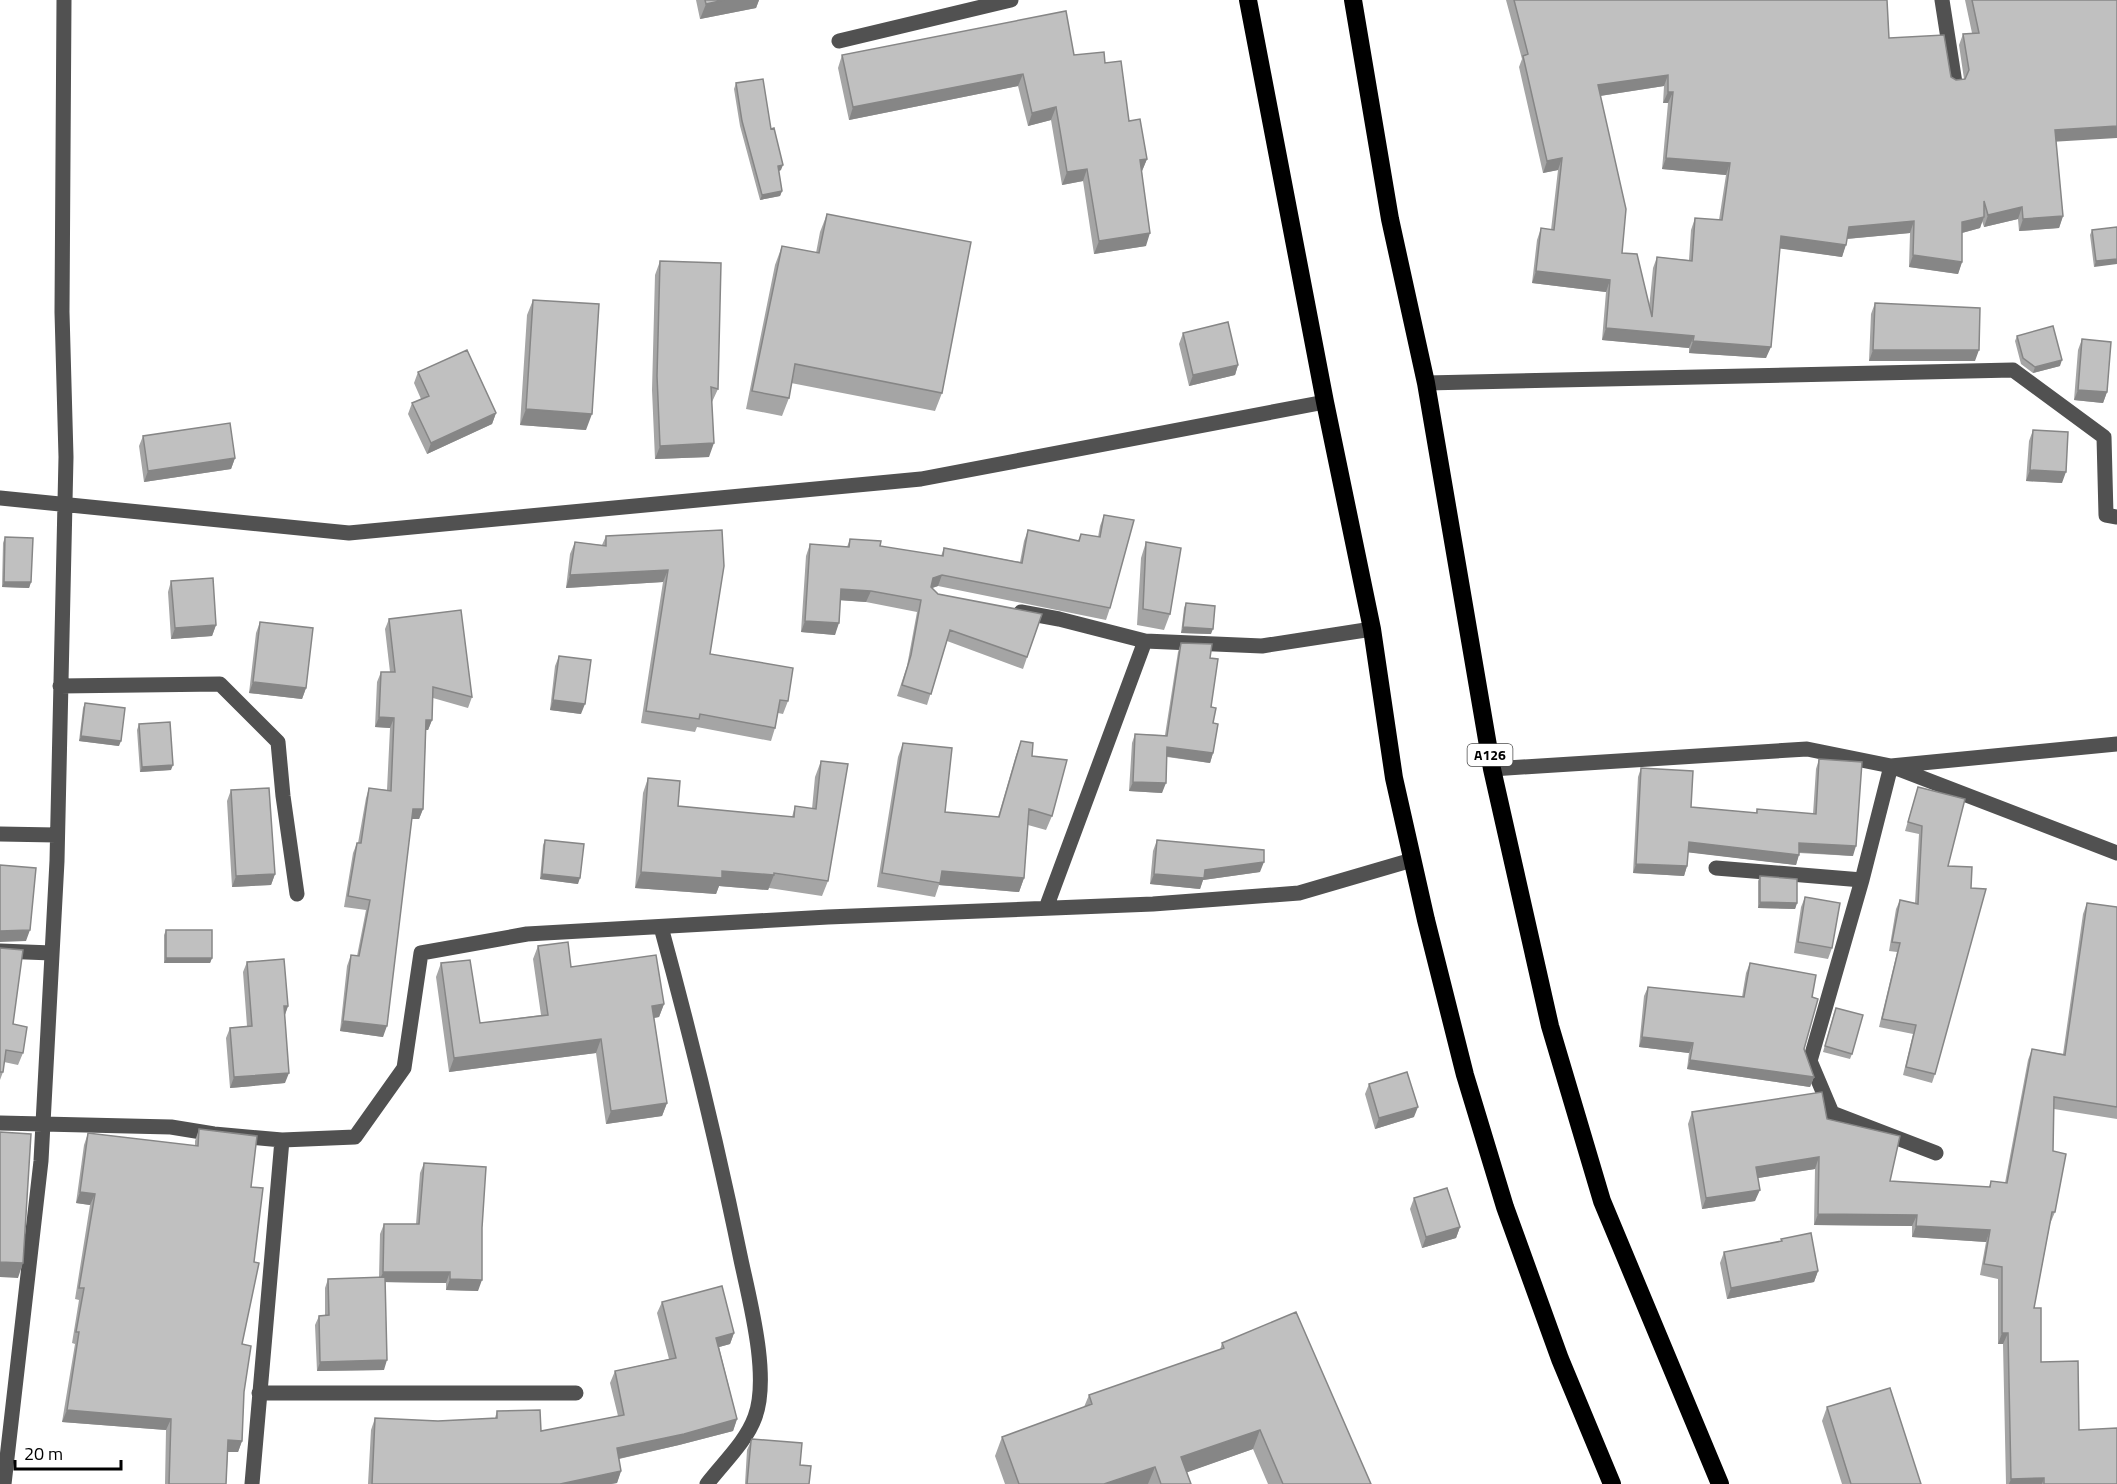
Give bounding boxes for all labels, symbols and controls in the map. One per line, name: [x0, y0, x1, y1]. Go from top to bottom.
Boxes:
road number: A126: [1468, 744, 1512, 766]
scale bar: [15, 1433, 122, 1471]
text: 20 m: [24, 1440, 63, 1467]

